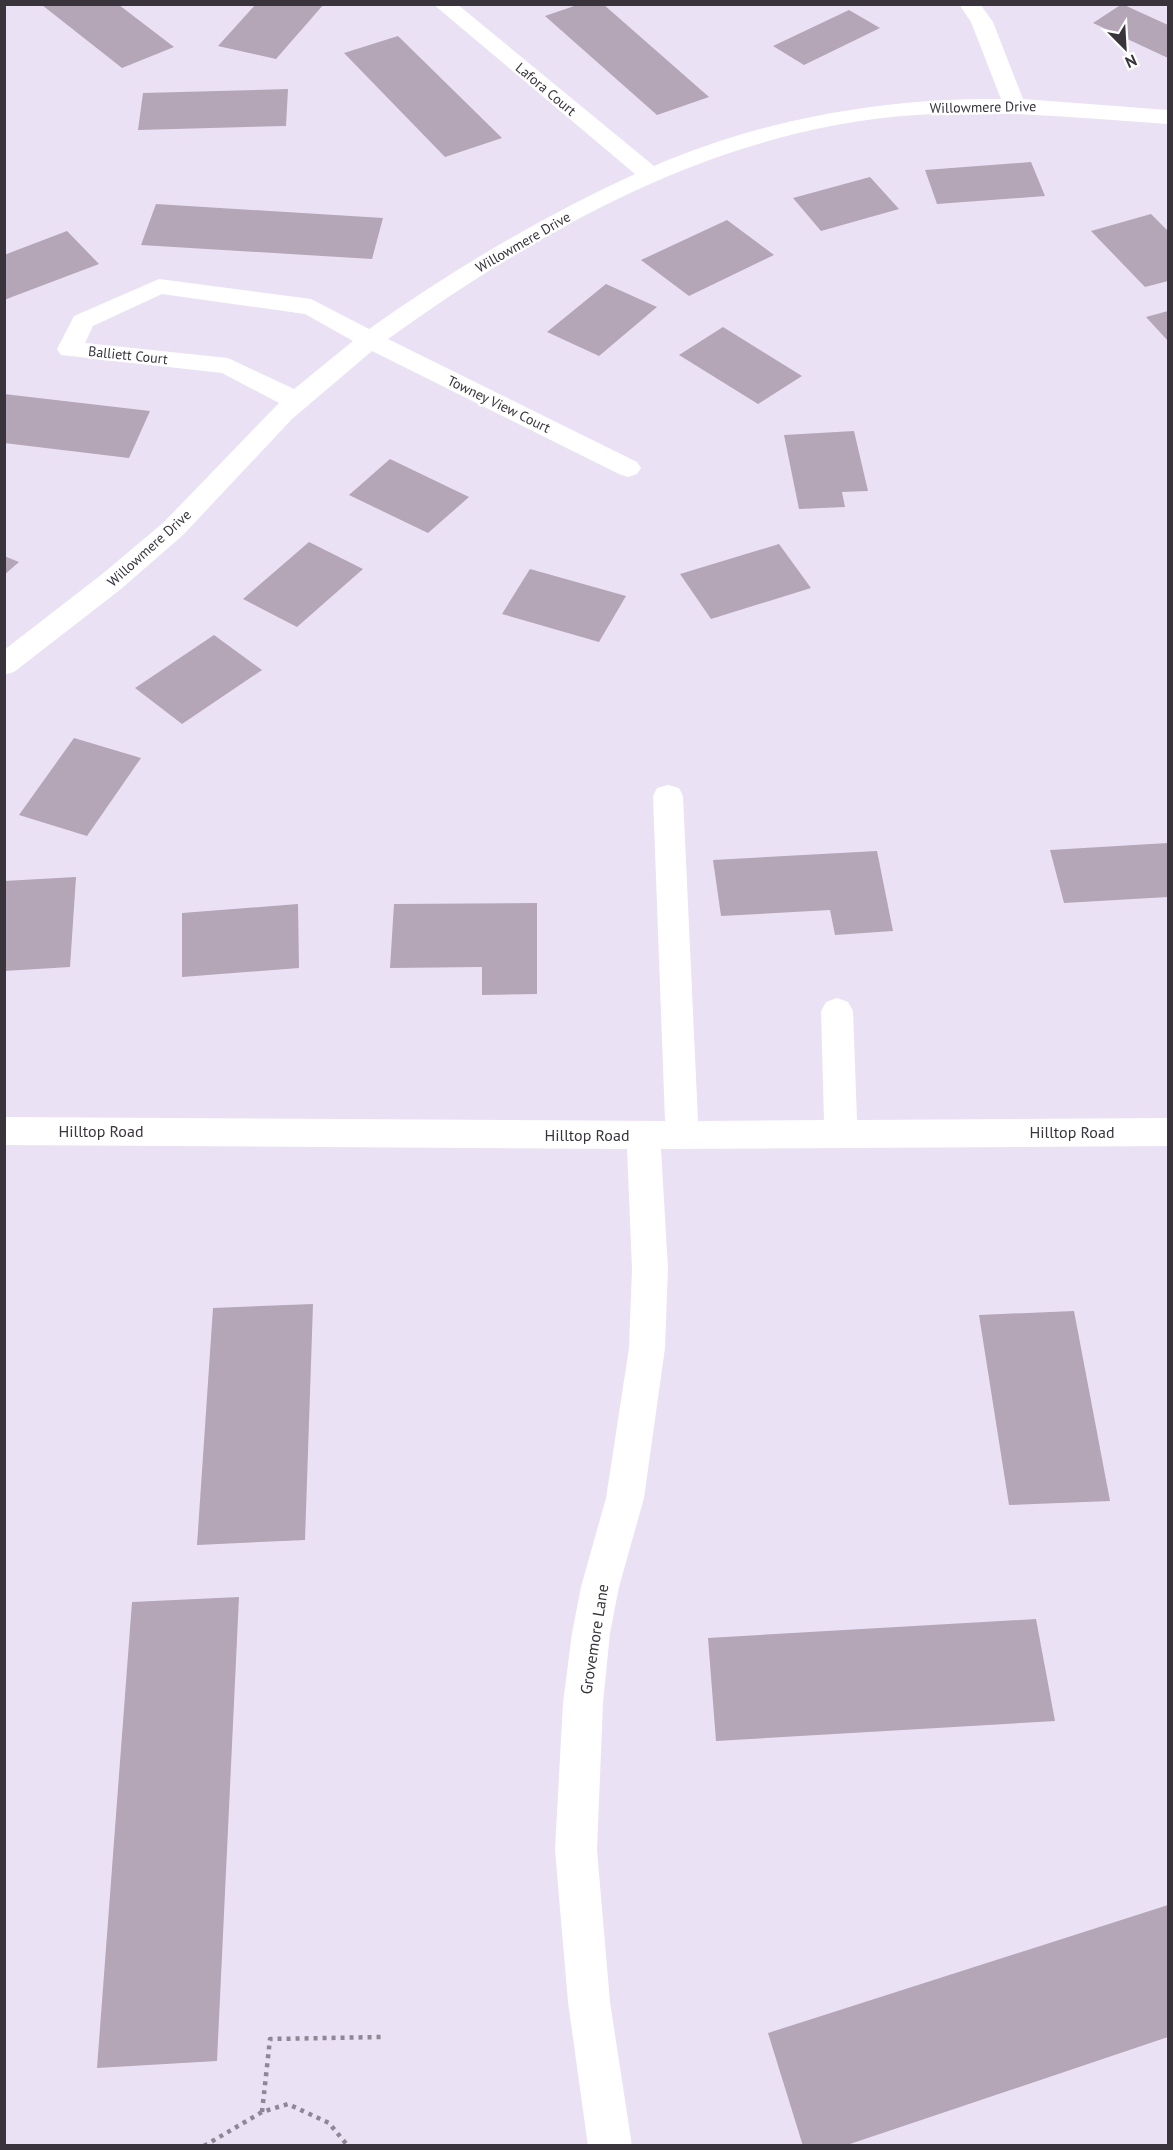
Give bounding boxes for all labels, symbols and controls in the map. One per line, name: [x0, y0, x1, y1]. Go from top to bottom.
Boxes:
north arrow: [1095, 18, 1155, 78]
text: N: [1122, 50, 1140, 73]
street label: Lafora Court: [512, 58, 580, 120]
street label: Willowmere Drive: [930, 97, 1036, 117]
street label: Willowmere Drive: [472, 208, 574, 276]
street label: Balliett Court: [87, 342, 169, 368]
street label: Towney View Court: [445, 371, 554, 437]
street label: Willowmere Drive: [103, 506, 195, 590]
street label: Hilltop Road: [58, 1121, 144, 1141]
street label: Hilltop Road: [1029, 1122, 1115, 1142]
street label: Hilltop Road: [544, 1125, 630, 1145]
street label: Grovemore Lane: [575, 1582, 613, 1696]

